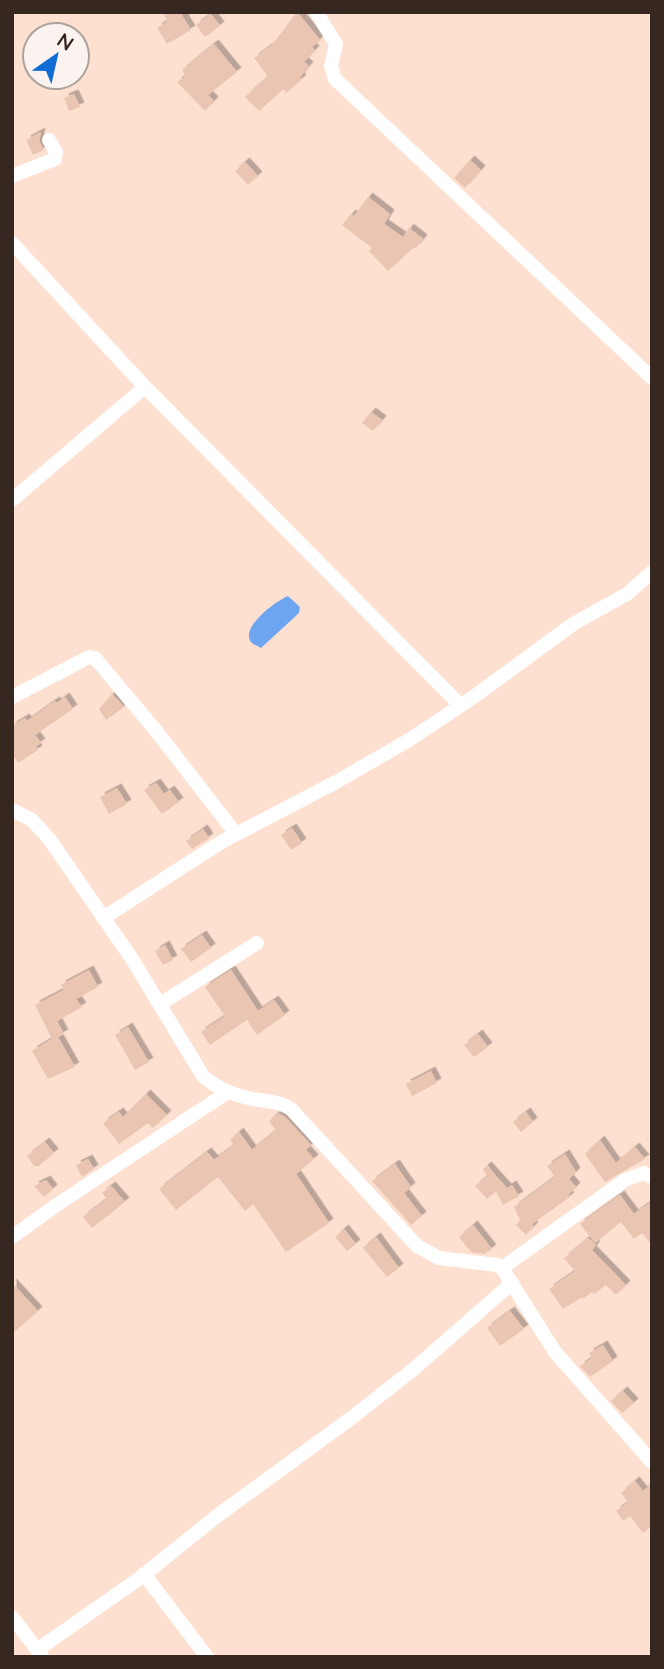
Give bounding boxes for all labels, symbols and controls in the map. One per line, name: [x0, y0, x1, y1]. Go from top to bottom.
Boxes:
north arrow: [21, 21, 91, 91]
text: N: [53, 28, 78, 55]

